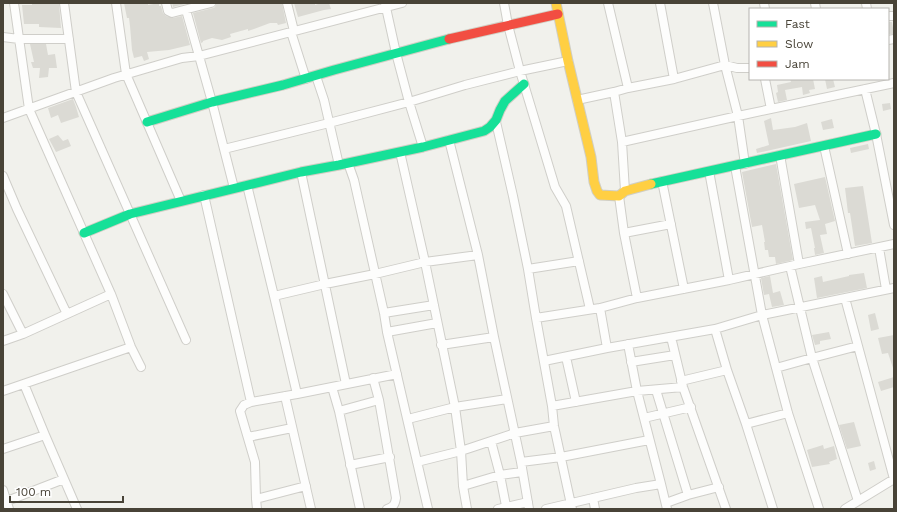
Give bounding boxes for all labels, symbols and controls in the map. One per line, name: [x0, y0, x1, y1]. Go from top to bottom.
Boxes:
legend: [749, 8, 889, 80]
text: Fast: [785, 17, 810, 31]
text: Slow: [785, 37, 813, 51]
text: Jam: [785, 57, 810, 71]
scale bar: [10, 478, 123, 504]
text: 100 m: [16, 485, 51, 499]

